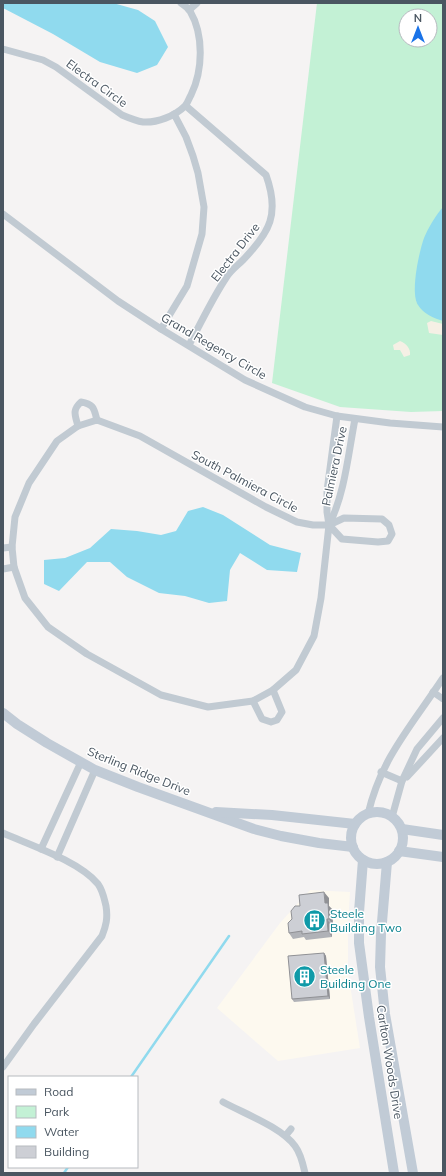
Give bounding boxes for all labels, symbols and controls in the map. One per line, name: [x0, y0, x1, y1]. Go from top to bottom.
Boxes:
north arrow: [398, 8, 438, 48]
text: N: [414, 11, 422, 25]
street label: Electra Circle: [64, 56, 130, 110]
street label: Electra Drive: [207, 220, 263, 284]
street label: Grand Regency Circle: [159, 310, 269, 382]
street label: Palmiera Drive: [318, 425, 350, 507]
street label: South Palmiera Circle: [189, 447, 301, 515]
street label: Sterling Ridge Drive: [85, 743, 193, 799]
place label: Steele Building Two: [330, 906, 402, 935]
building icon: Steele Building Two: [301, 907, 327, 933]
place label: Steele Building One: [320, 962, 391, 991]
building icon: Steele Building One: [291, 963, 317, 989]
street label: Carlton Woods Drive: [374, 1004, 406, 1120]
legend: [8, 1076, 138, 1168]
text: Road: [44, 1084, 73, 1099]
text: Park: [44, 1104, 70, 1119]
text: Water: [44, 1124, 80, 1139]
text: Building: [44, 1144, 89, 1159]

